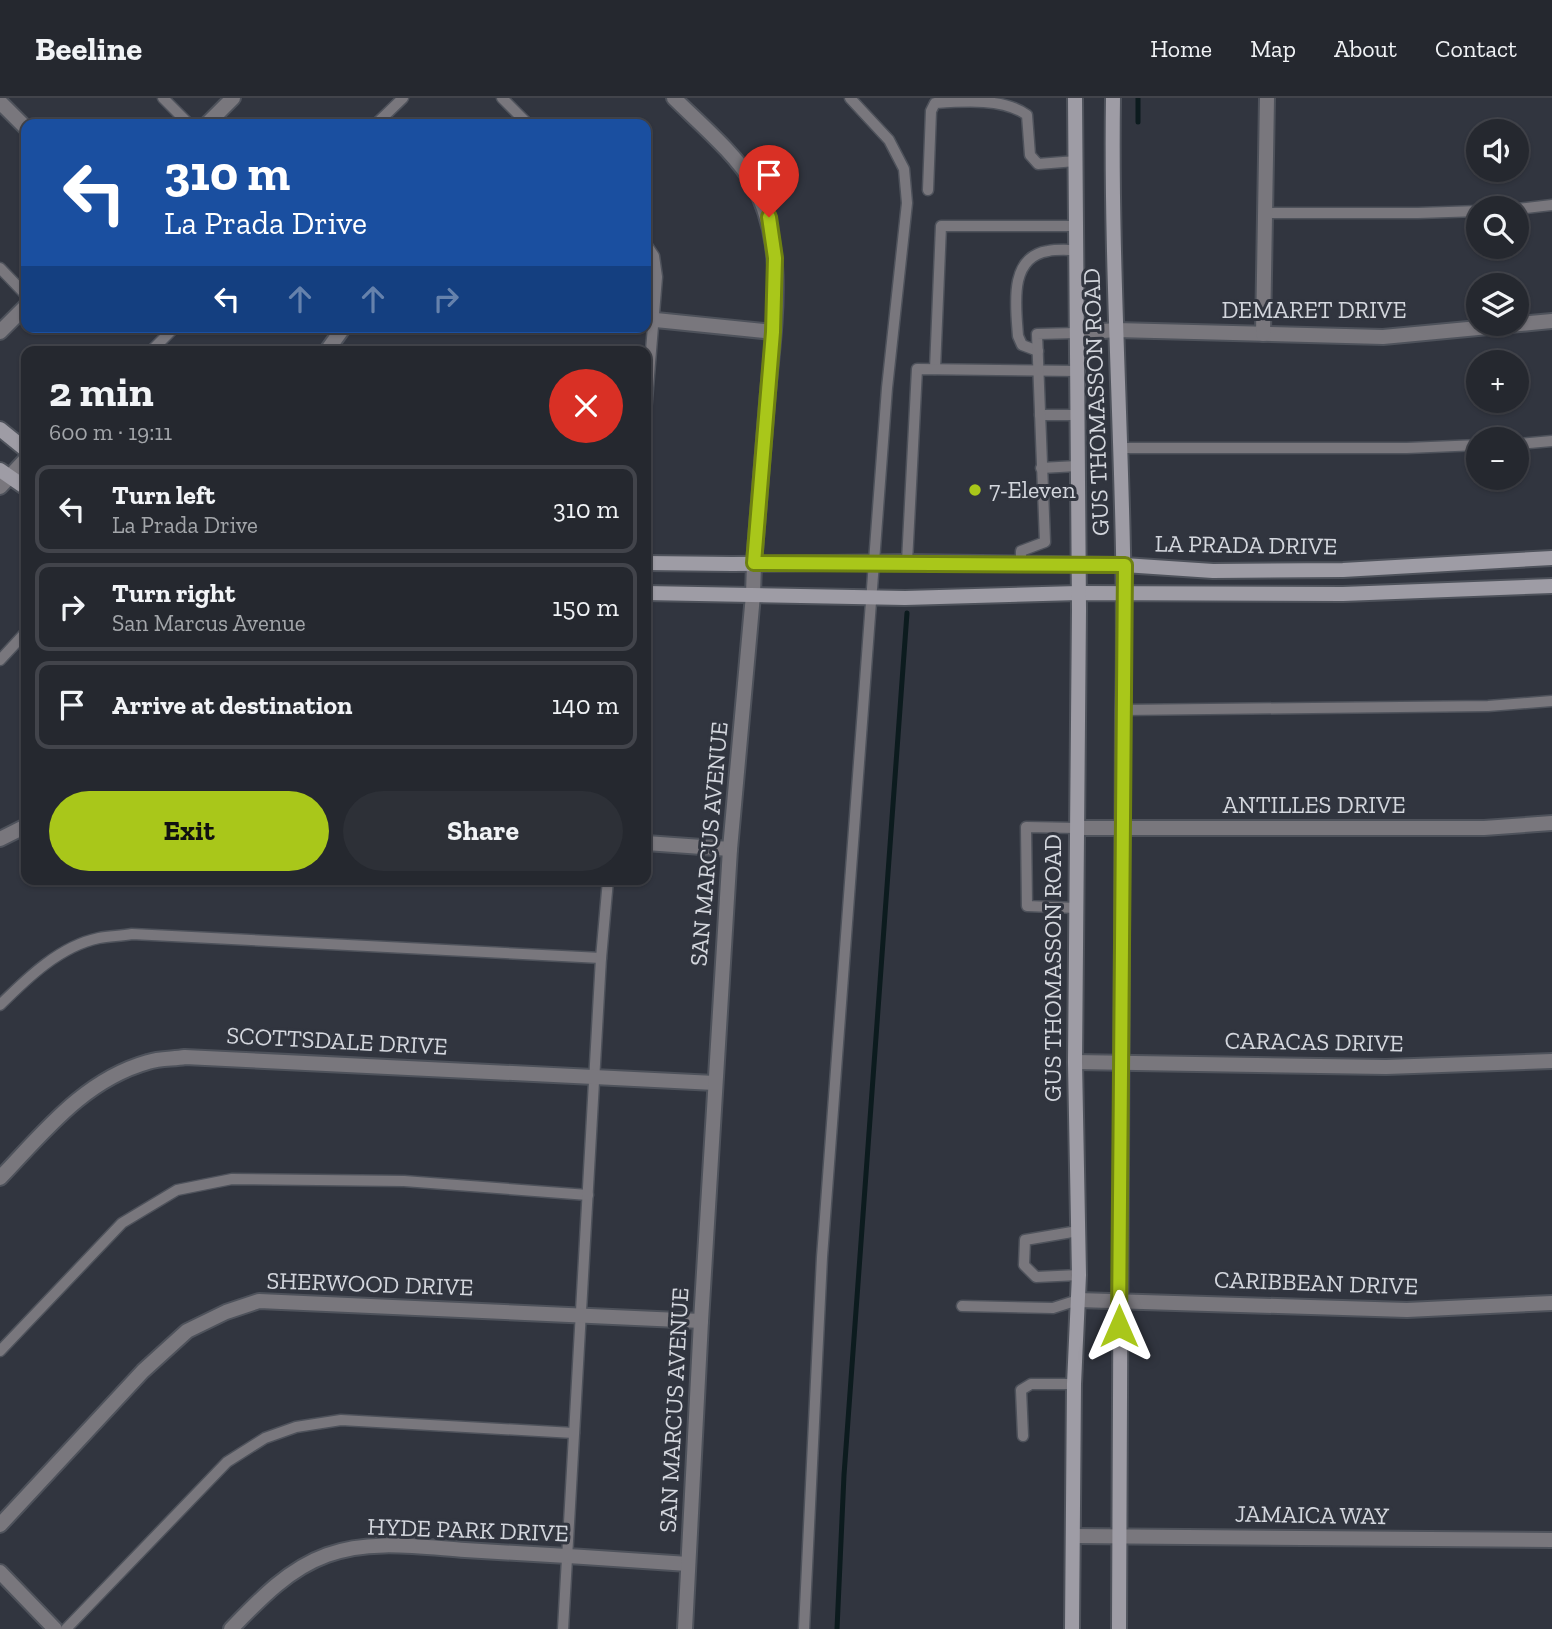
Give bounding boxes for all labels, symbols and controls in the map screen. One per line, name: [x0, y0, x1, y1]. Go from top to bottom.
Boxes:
text: Beeline: [35, 29, 142, 68]
text: Home: [1150, 34, 1212, 63]
text: Map: [1250, 34, 1296, 63]
text: About: [1334, 34, 1397, 63]
text: Contact: [1435, 34, 1517, 63]
map controls: [1466, 119, 1529, 490]
button: sound: [1466, 119, 1529, 182]
text: 310 m: [164, 144, 290, 203]
pin: [739, 145, 799, 217]
icon: left: [49, 147, 140, 238]
icon: arrive: [750, 156, 788, 194]
button: search: [1466, 196, 1529, 259]
text: La Prada Drive: [164, 204, 367, 242]
street label: GUS THOMASSON ROAD: [1076, 268, 1115, 536]
button: layers: [1466, 273, 1529, 336]
icon: left: [208, 280, 246, 318]
icon: ahead: [281, 280, 319, 318]
icon: ahead: [354, 280, 392, 318]
icon: right: [427, 280, 465, 318]
street label: DEMARET DRIVE: [1221, 295, 1407, 324]
button: +: [1466, 350, 1529, 413]
text: 2 min: [49, 366, 154, 417]
button: close: [549, 369, 623, 443]
text: 600 m · 19:11: [49, 418, 172, 446]
button: −: [1466, 427, 1529, 490]
place label: 7-Eleven: [989, 475, 1076, 504]
text: Turn left: [112, 479, 215, 511]
marker: 7-Eleven: [967, 482, 983, 498]
icon: left: [53, 490, 91, 528]
text: 310 m: [553, 493, 619, 525]
text: La Prada Drive: [112, 511, 258, 539]
street label: LA PRADA DRIVE: [1155, 528, 1337, 561]
text: Turn right: [112, 577, 235, 609]
icon: right: [53, 588, 91, 626]
text: 150 m: [552, 591, 619, 623]
text: San Marcus Avenue: [112, 609, 306, 637]
icon: arrive: [53, 686, 91, 724]
text: Arrive at destination: [112, 689, 352, 721]
text: 140 m: [552, 689, 619, 721]
street label: SAN MARCUS AVENUE: [683, 721, 734, 967]
street label: ANTILLES DRIVE: [1222, 790, 1406, 819]
button: Exit: [49, 791, 329, 871]
button: Share: [343, 791, 623, 871]
street label: GUS THOMASSON ROAD: [1038, 834, 1067, 1102]
street label: SCOTTSDALE DRIVE: [226, 1020, 448, 1061]
street label: CARACAS DRIVE: [1224, 1025, 1404, 1058]
street label: CARIBBEAN DRIVE: [1213, 1264, 1419, 1301]
street label: SHERWOOD DRIVE: [266, 1265, 474, 1302]
street label: SAN MARCUS AVENUE: [653, 1287, 694, 1533]
position arrow: [1082, 1289, 1156, 1363]
street label: JAMAICA WAY: [1235, 1499, 1390, 1530]
street label: HYDE PARK DRIVE: [367, 1511, 569, 1548]

